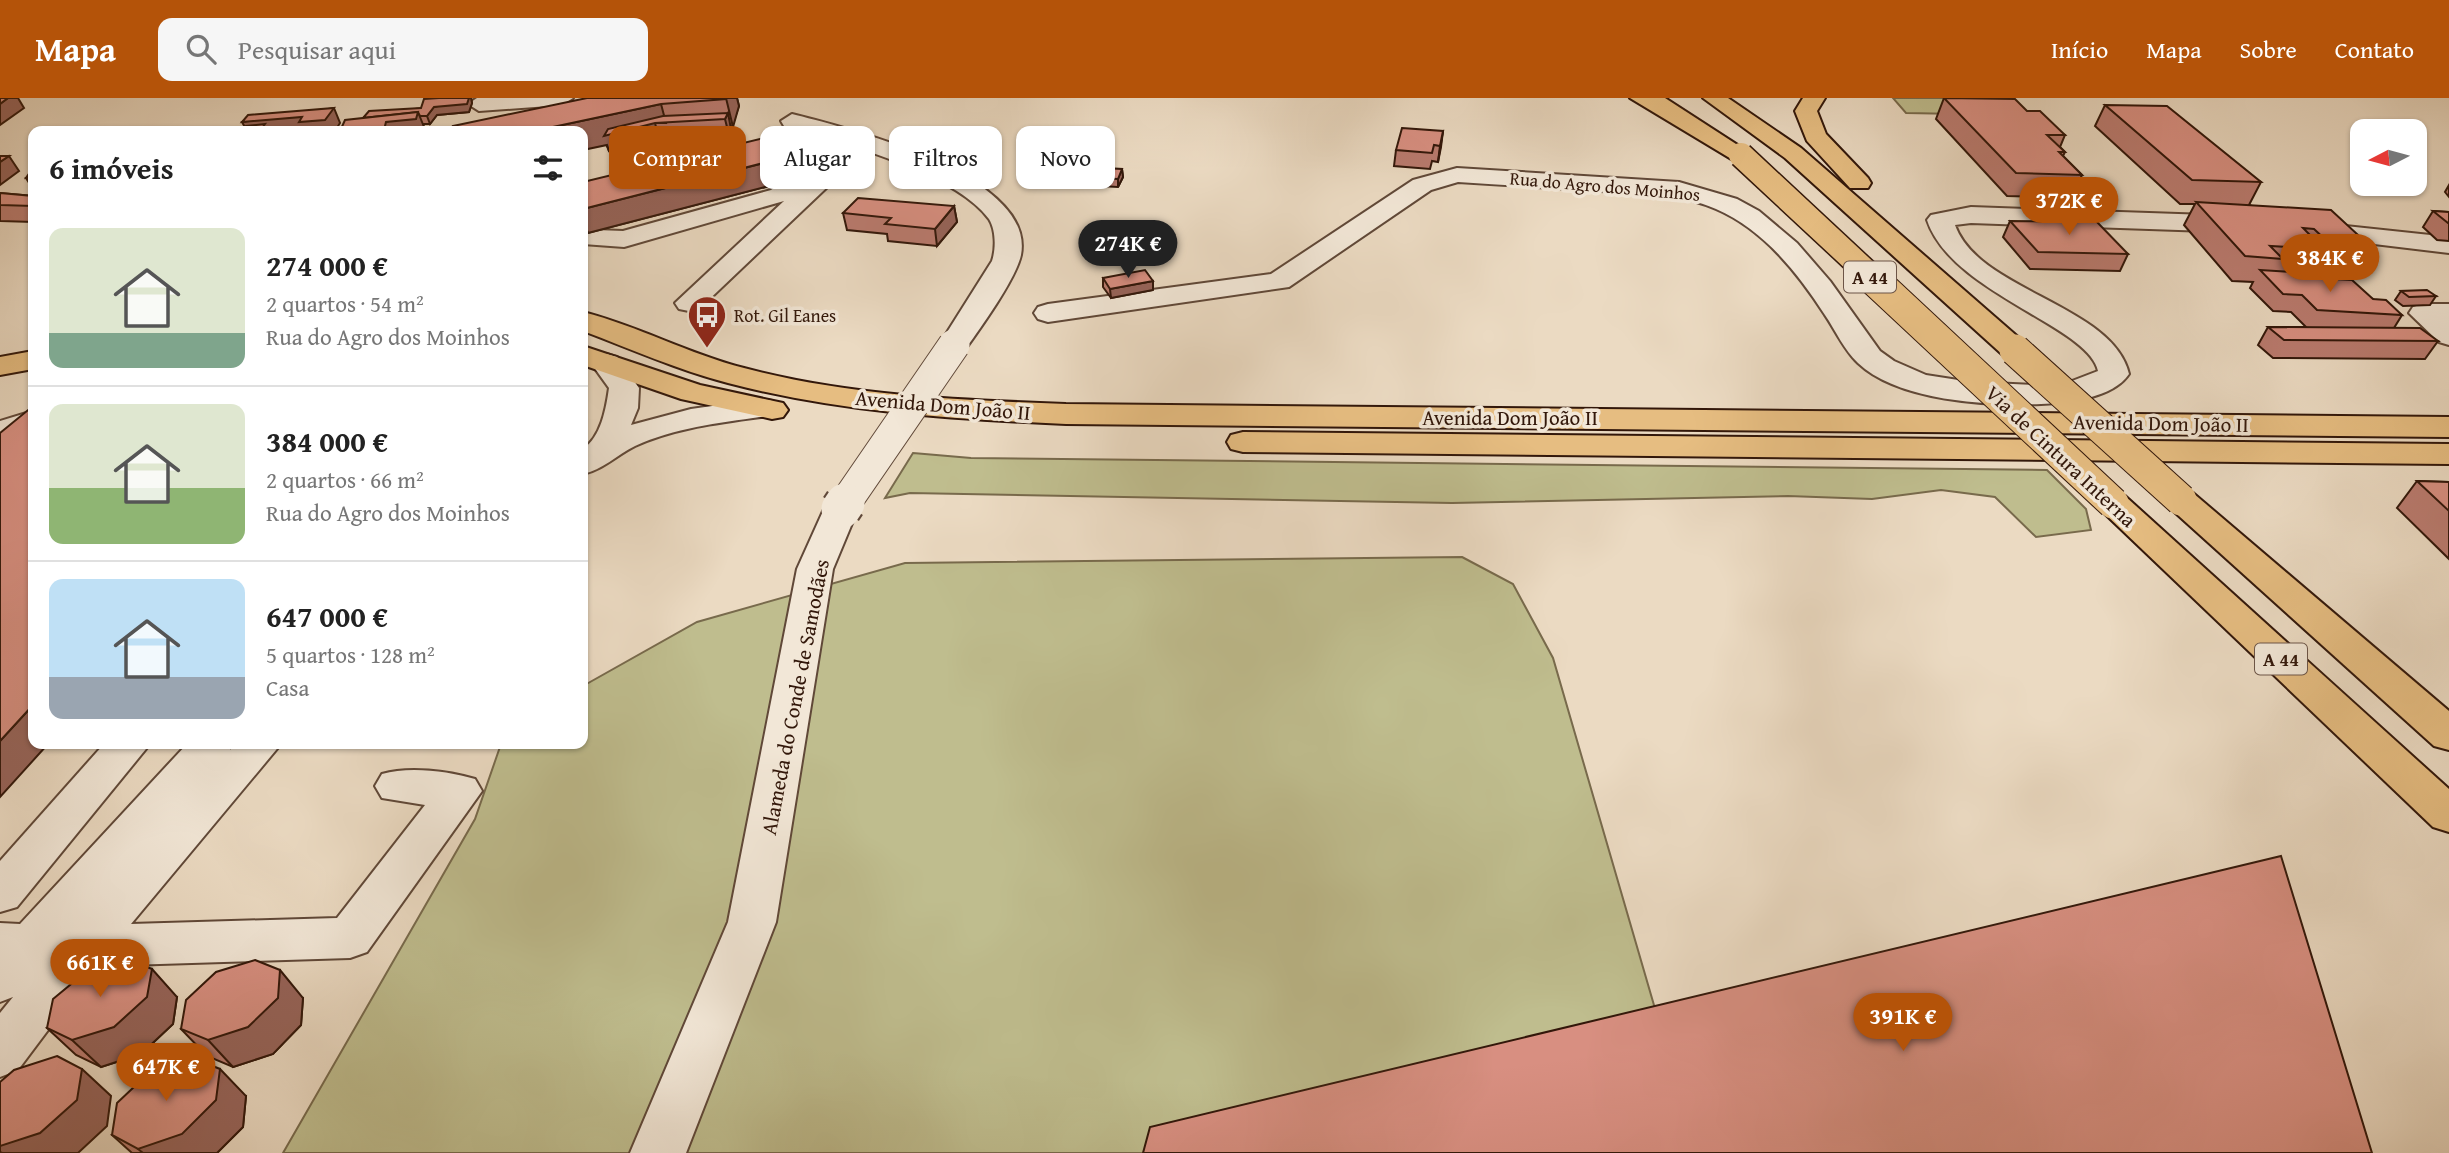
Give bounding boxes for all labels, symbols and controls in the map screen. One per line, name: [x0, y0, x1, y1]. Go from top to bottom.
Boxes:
search box: [158, 18, 648, 81]
text: Mapa: [35, 25, 116, 73]
icon: search: [182, 30, 220, 68]
text: Pesquisar aqui: [238, 30, 396, 69]
text: Início: [2051, 32, 2108, 67]
text: Mapa: [2146, 32, 2202, 67]
text: Sobre: [2240, 32, 2297, 67]
text: Contato: [2335, 32, 2414, 67]
north arrow: [2350, 119, 2427, 196]
map controls: [2350, 119, 2427, 196]
chip: Comprar: [609, 126, 746, 189]
chip: Alugar: [760, 126, 875, 189]
chip: Filtros: [889, 126, 1002, 189]
chip: Novo: [1016, 126, 1115, 189]
text: 6 imóveis: [49, 146, 174, 190]
icon: filters: [529, 149, 567, 187]
street label: Rua do Agro dos Moinhos: [1509, 164, 1701, 208]
pin: 372K €: [2012, 178, 2126, 237]
text: 372K €: [2035, 183, 2103, 216]
pin: 274K €: [1071, 220, 1185, 280]
text: 274K €: [1094, 226, 1162, 259]
pin: 384K €: [2273, 234, 2387, 294]
text: 384K €: [2296, 240, 2364, 273]
text: 274 000 €: [266, 243, 388, 287]
icon: home: [105, 256, 189, 340]
road number: A 44: [1844, 262, 1896, 293]
text: 2 quartos · 54 m²: [266, 287, 424, 320]
bus stop icon: Rot. Gil Eanes: [686, 294, 728, 349]
place label: Rot. Gil Eanes: [734, 302, 836, 329]
text: Rua do Agro dos Moinhos: [266, 320, 510, 353]
street label: Via de Cintura Interna: [1979, 378, 2144, 534]
street label: Avenida Dom João II: [854, 382, 1032, 428]
street label: Avenida Dom João II: [1422, 402, 1598, 433]
street label: Avenida Dom João II: [2073, 406, 2249, 440]
text: 384 000 €: [266, 419, 388, 463]
icon: home: [105, 432, 189, 516]
text: 2 quartos · 66 m²: [266, 463, 424, 496]
text: Rua do Agro dos Moinhos: [266, 496, 510, 529]
street label: Alameda do Conde de Samodães: [753, 556, 837, 838]
text: 647 000 €: [266, 594, 388, 638]
icon: home: [105, 607, 189, 691]
text: 5 quartos · 128 m²: [266, 638, 435, 671]
road number: A 44: [2255, 644, 2307, 674]
text: Casa: [266, 671, 309, 704]
pin: 661K €: [43, 940, 157, 999]
text: 661K €: [66, 945, 134, 978]
pin: 391K €: [1846, 993, 1960, 1053]
text: 391K €: [1869, 999, 1937, 1032]
pin: 647K €: [109, 1044, 223, 1103]
text: 647K €: [132, 1049, 200, 1082]

